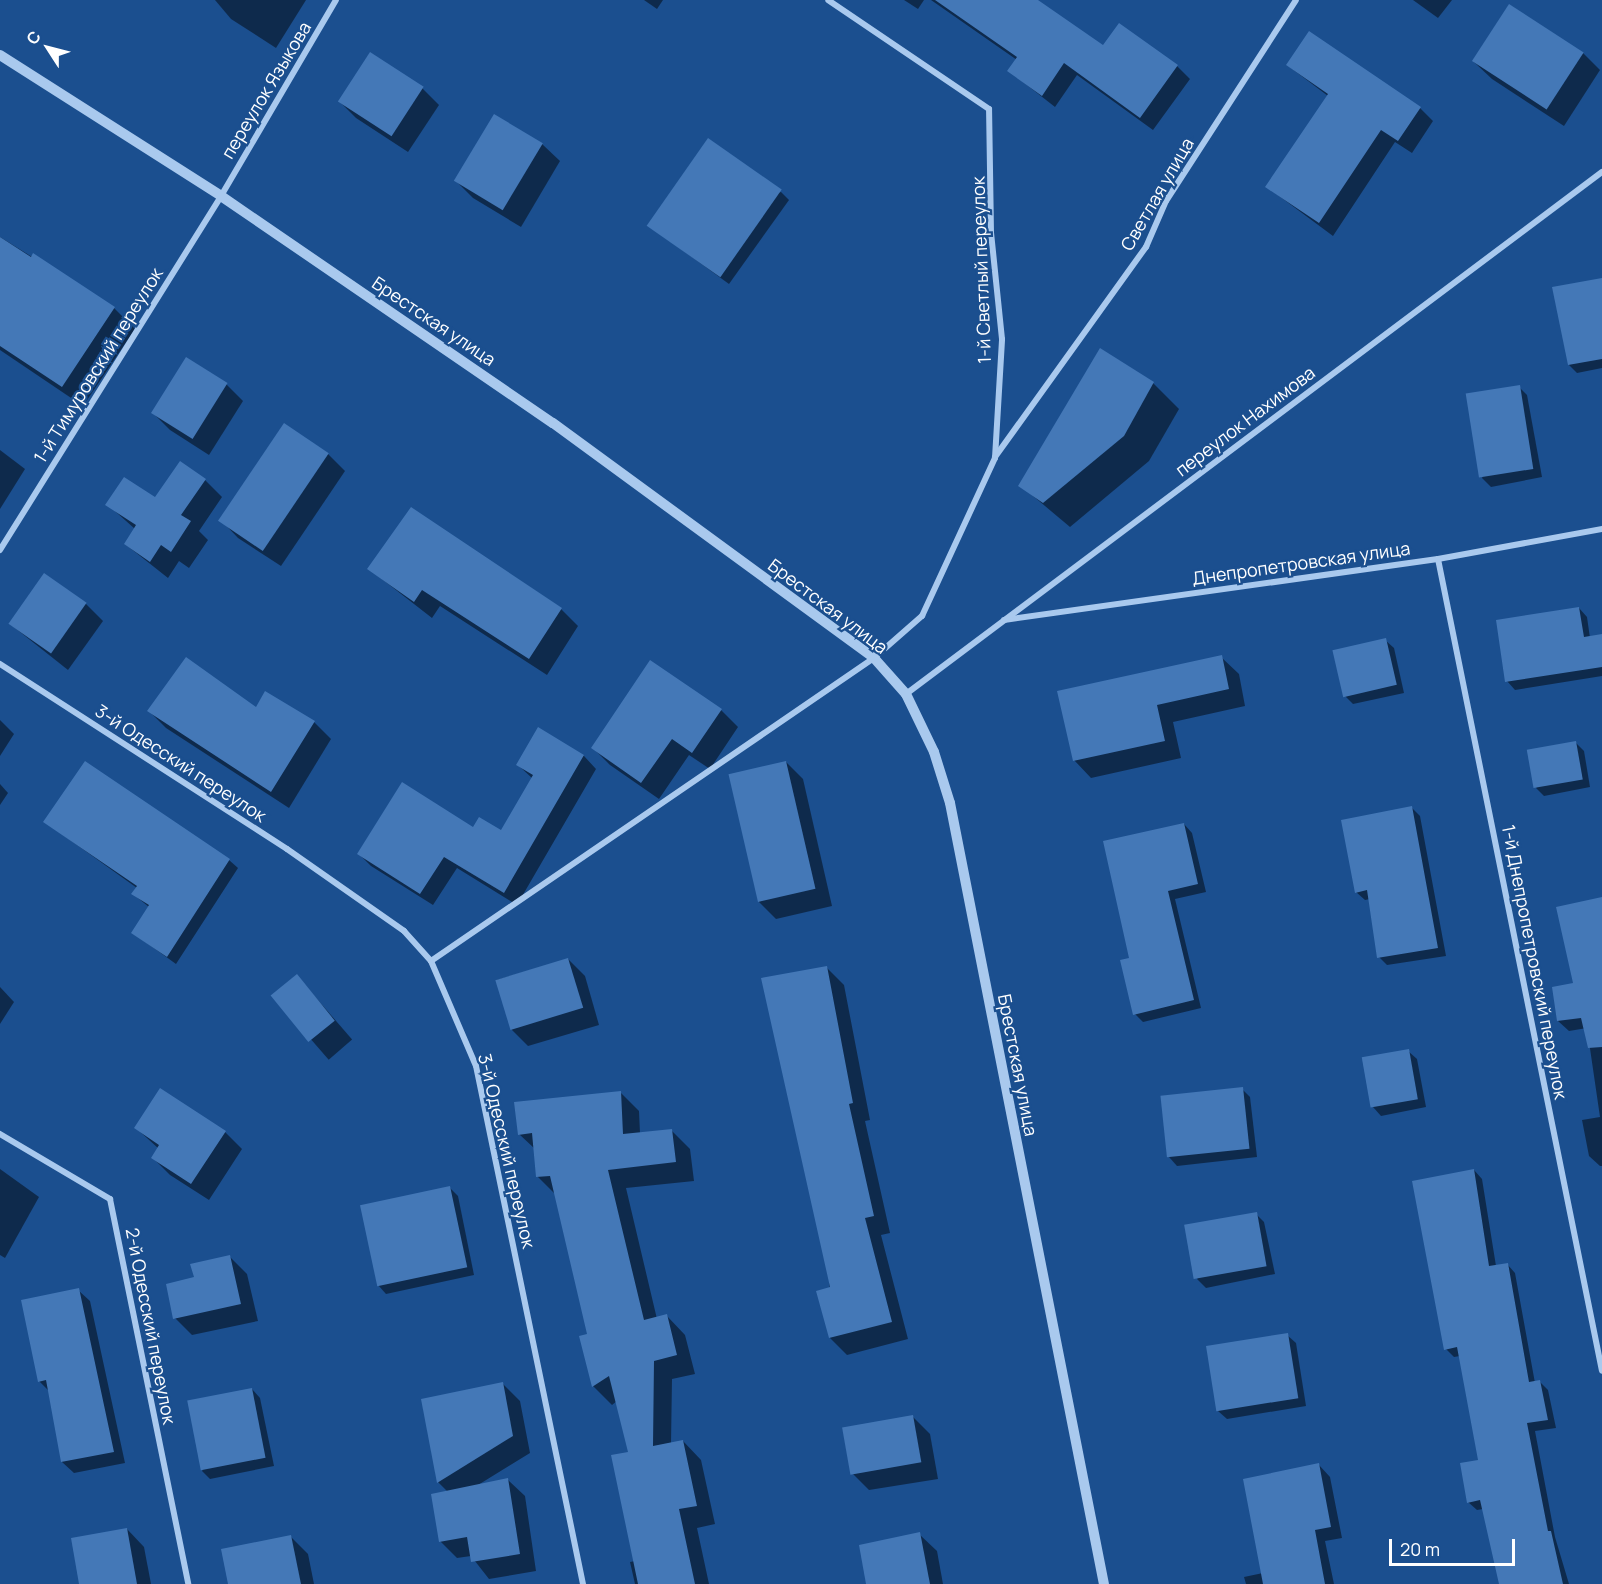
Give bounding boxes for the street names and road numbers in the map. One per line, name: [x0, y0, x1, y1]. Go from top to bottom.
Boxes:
street label: переулок Языкова: [217, 18, 315, 162]
street label: Светлая улица: [1116, 134, 1198, 254]
street label: 1-й Светлый переулок: [967, 176, 995, 364]
street label: 1-й Тимуровский переулок: [29, 263, 167, 467]
street label: Брестская улица: [368, 272, 500, 370]
street label: переулок Нахимова: [1171, 361, 1319, 481]
street label: Днепропетровская улица: [1191, 537, 1411, 589]
street label: Брестская улица: [764, 554, 892, 658]
street label: 3-й Одесский переулок: [92, 700, 270, 826]
street label: 1-й Днепропетровский переулок: [1498, 823, 1572, 1101]
street label: Брестская улица: [994, 992, 1042, 1138]
street label: 3-й Одесский переулок: [474, 1052, 540, 1250]
street label: 2-й Одесский переулок: [121, 1226, 181, 1426]

